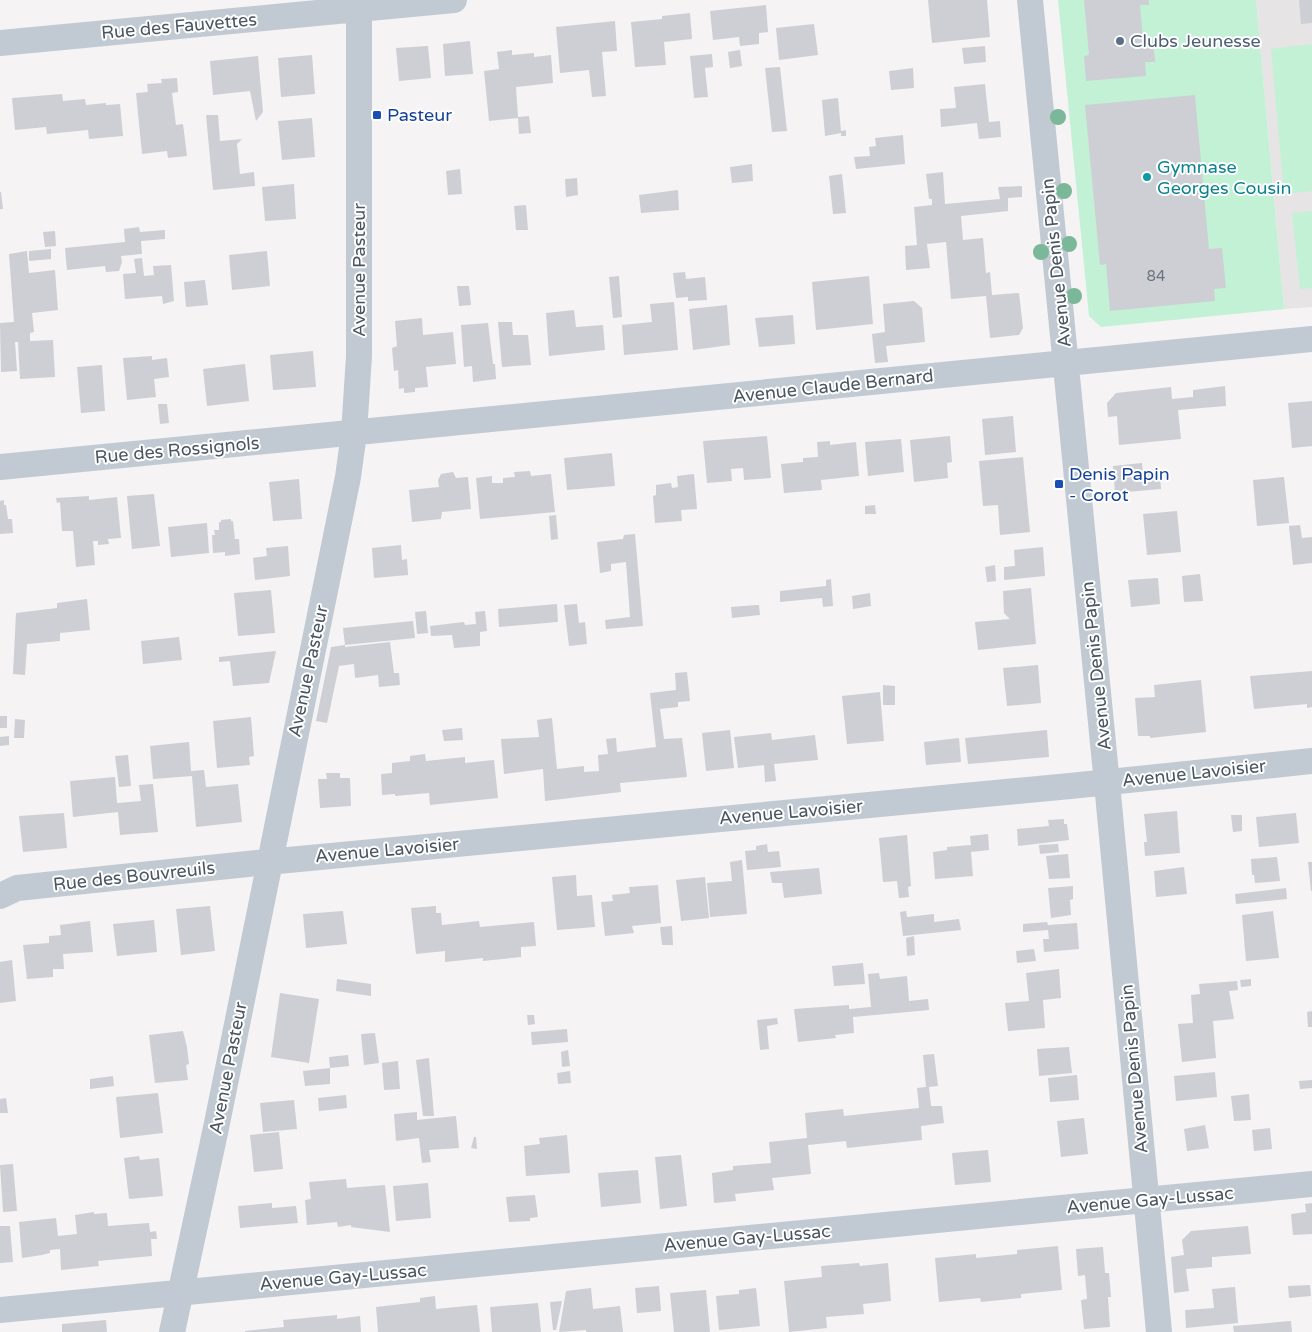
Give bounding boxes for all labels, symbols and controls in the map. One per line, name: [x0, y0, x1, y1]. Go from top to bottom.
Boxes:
street label: Rue des Fauvettes: [100, 8, 258, 44]
place label: Clubs Jeunesse: [1130, 30, 1261, 52]
marker: Clubs Jeunesse: [1114, 35, 1126, 47]
place label: Pasteur: [387, 104, 452, 126]
marker: Pasteur: [371, 109, 383, 121]
place label: Gymnase Georges Cousin: [1157, 156, 1291, 199]
marker: Gymnase Georges Cousin: [1141, 171, 1153, 183]
street label: Avenue Denis Papin: [1036, 177, 1076, 349]
street label: Avenue Pasteur: [348, 203, 370, 337]
house number: 84: [1147, 267, 1165, 285]
street label: Avenue Claude Bernard: [731, 365, 935, 407]
street label: Rue des Rossignols: [94, 432, 260, 468]
place label: Denis Papin - Corot: [1069, 463, 1170, 506]
marker: Denis Papin - Corot: [1053, 478, 1065, 490]
street label: Avenue Denis Papin: [1076, 580, 1116, 752]
street label: Avenue Pasteur: [283, 603, 333, 739]
street label: Avenue Lavoisier: [1121, 754, 1267, 791]
street label: Avenue Lavoisier: [718, 795, 864, 829]
street label: Avenue Lavoisier: [314, 833, 460, 867]
street label: Rue des Bouvreuils: [52, 857, 216, 895]
street label: Avenue Denis Papin: [1116, 983, 1152, 1155]
street label: Avenue Pasteur: [204, 1000, 252, 1136]
street label: Avenue Gay-Lussac: [1065, 1182, 1235, 1218]
street label: Avenue Gay-Lussac: [662, 1220, 832, 1256]
street label: Avenue Gay-Lussac: [258, 1259, 428, 1295]

